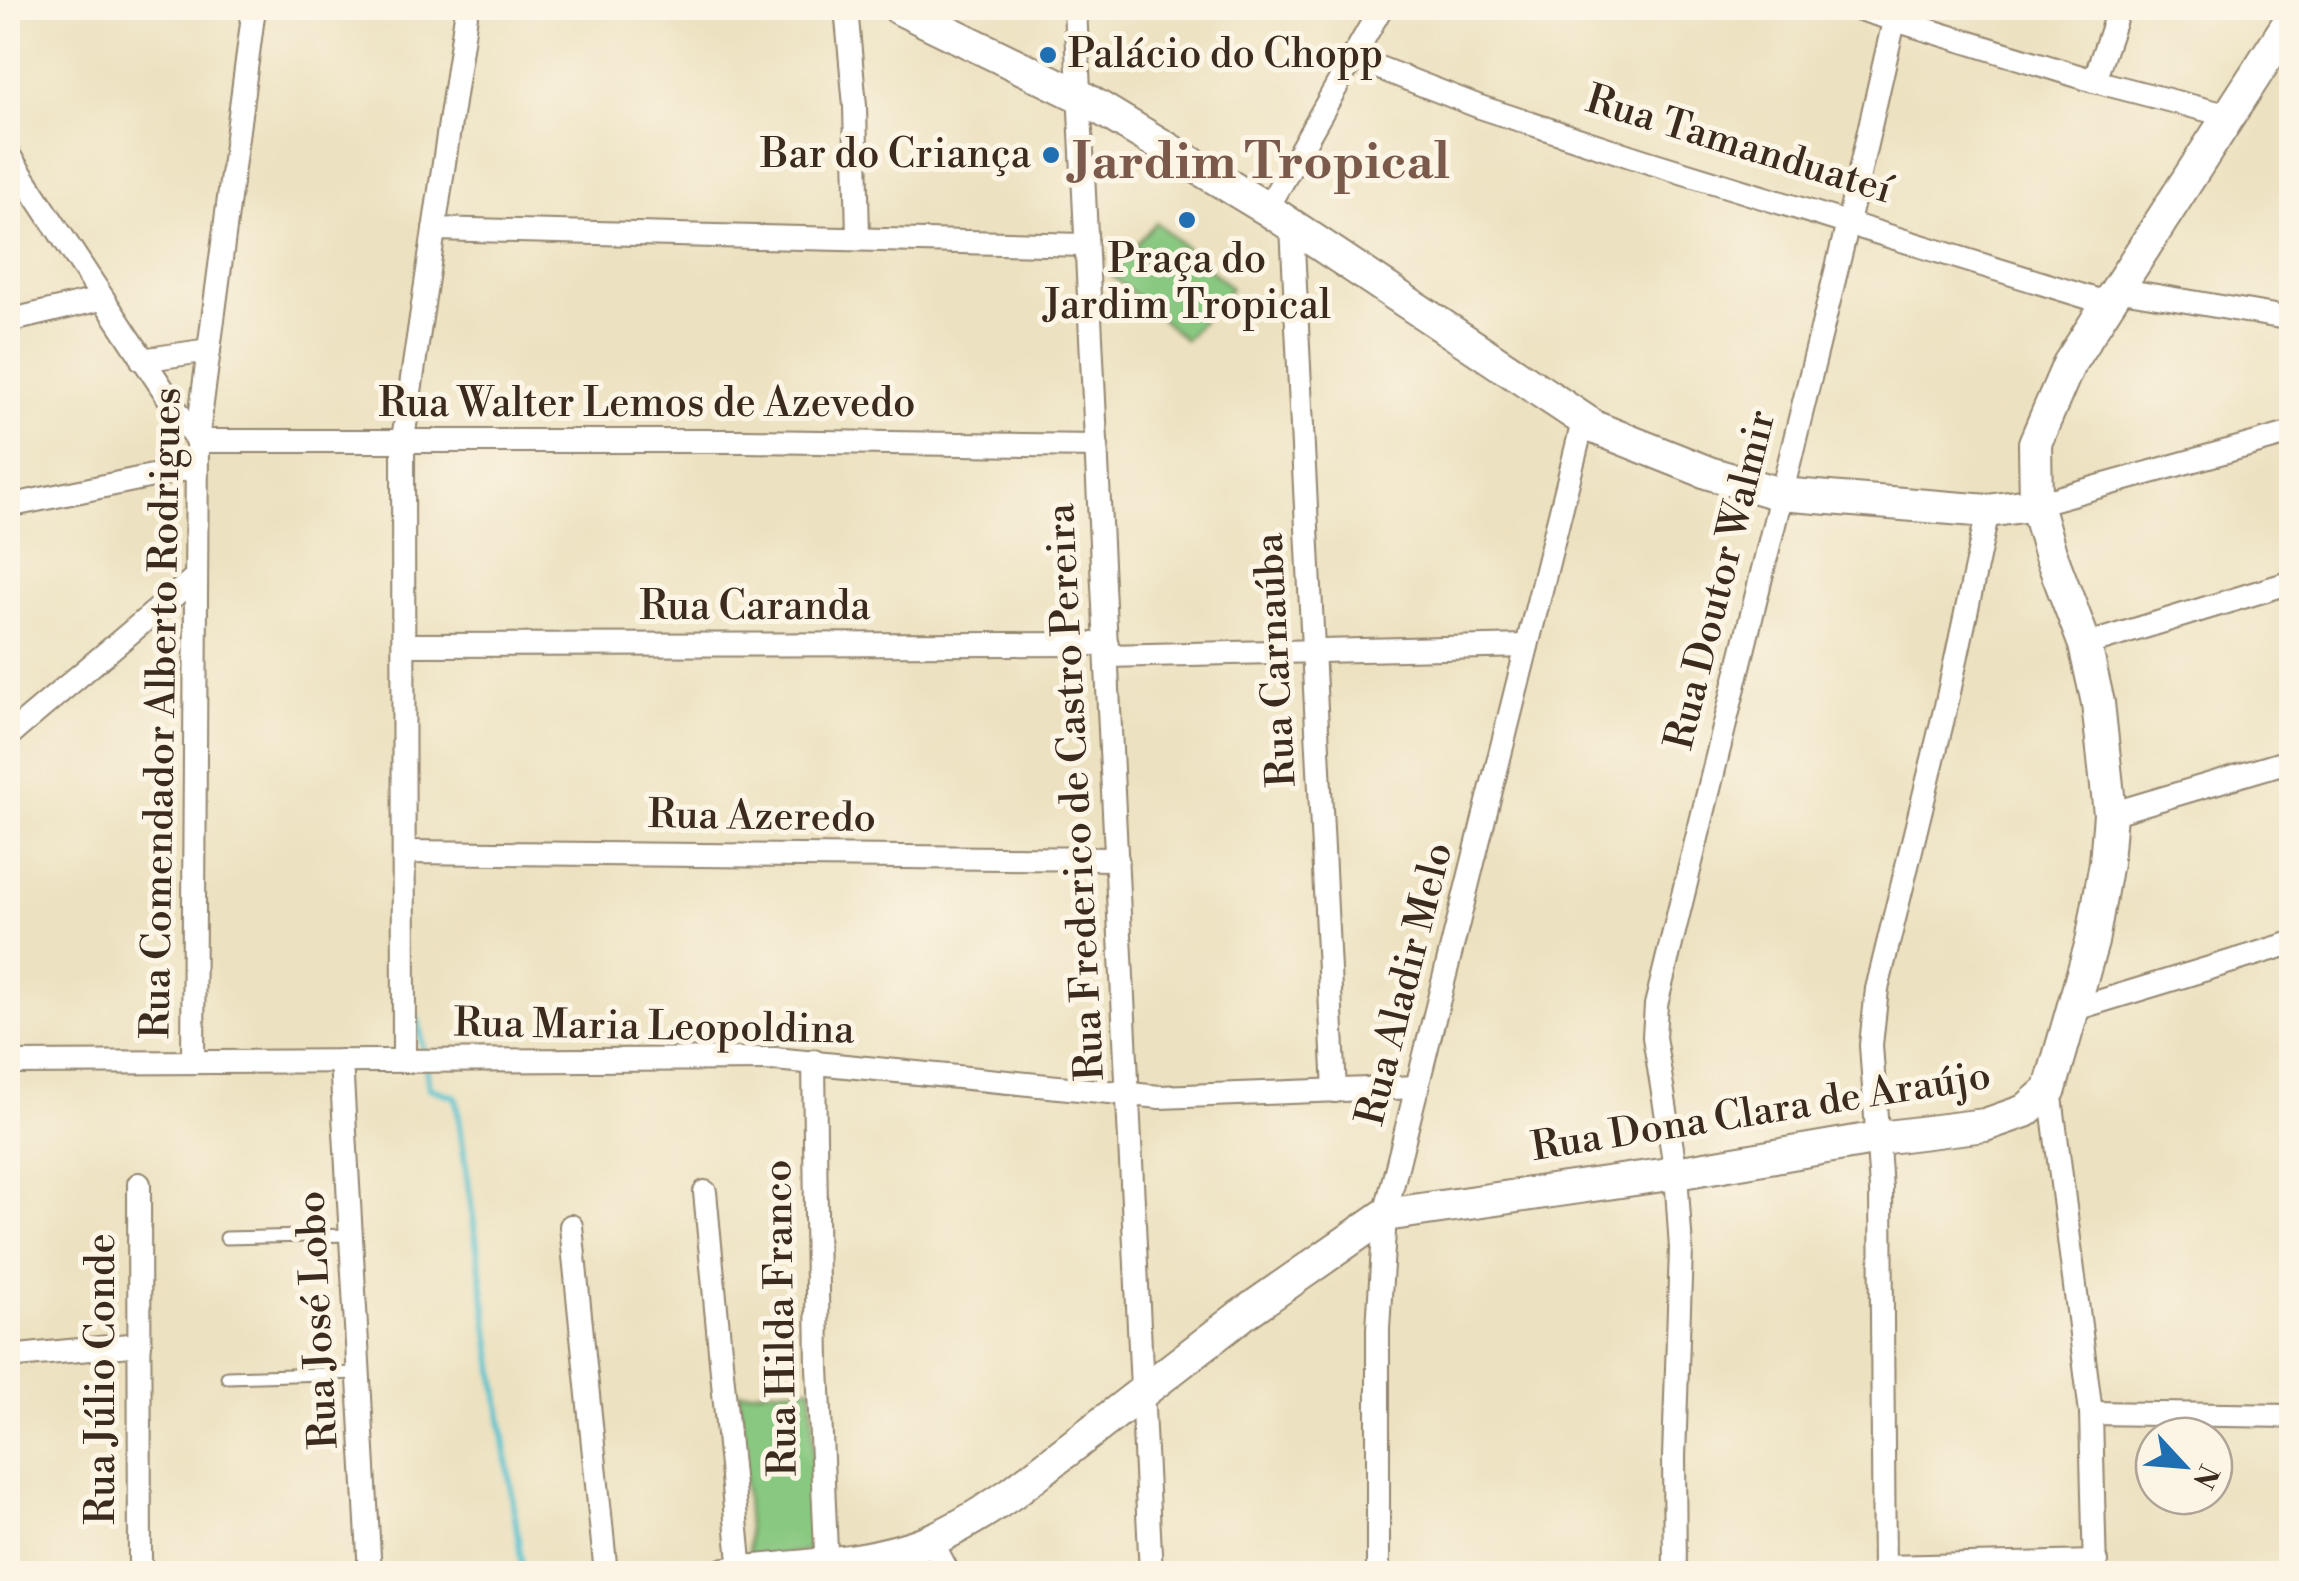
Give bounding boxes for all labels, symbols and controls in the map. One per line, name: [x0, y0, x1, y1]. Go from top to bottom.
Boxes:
place label: Palácio do Chopp: [1068, 30, 1383, 80]
marker: Palácio do Chopp: [1037, 44, 1059, 66]
street label: Rua Tamanduateí: [1580, 75, 1900, 216]
place label: Bar do Criança: [759, 130, 1032, 180]
district label: Jardim Tropical: [1066, 132, 1450, 194]
marker: Bar do Criança: [1040, 144, 1062, 166]
marker: Praça do Jardim Tropical: [1176, 209, 1198, 231]
place label: Praça do Jardim Tropical: [1041, 235, 1331, 331]
street label: Rua Walter Lemos de Azevedo: [379, 379, 915, 429]
street label: Rua Comendador Alberto Rodrigues: [131, 387, 194, 1039]
street label: Rua Doutor Walmir: [1655, 405, 1787, 755]
street label: Rua Frederico de Castro Pereira: [1036, 501, 1116, 1082]
street label: Rua Carnaúba: [1244, 531, 1308, 788]
street label: Rua Caranda: [640, 582, 871, 632]
street label: Rua Azeredo: [648, 790, 876, 844]
street label: Rua Aladir Melo: [1346, 837, 1464, 1131]
street label: Rua Maria Leopoldina: [453, 999, 856, 1056]
street label: Rua Dona Clara de Araújo: [1528, 1051, 1994, 1174]
street label: Rua Hilda Franco: [753, 1159, 809, 1477]
street label: Rua José Lobo: [286, 1190, 350, 1450]
street label: Rua Júlio Conde: [77, 1233, 127, 1525]
north arrow: [2134, 1416, 2234, 1516]
text: N: [2185, 1459, 2226, 1494]

